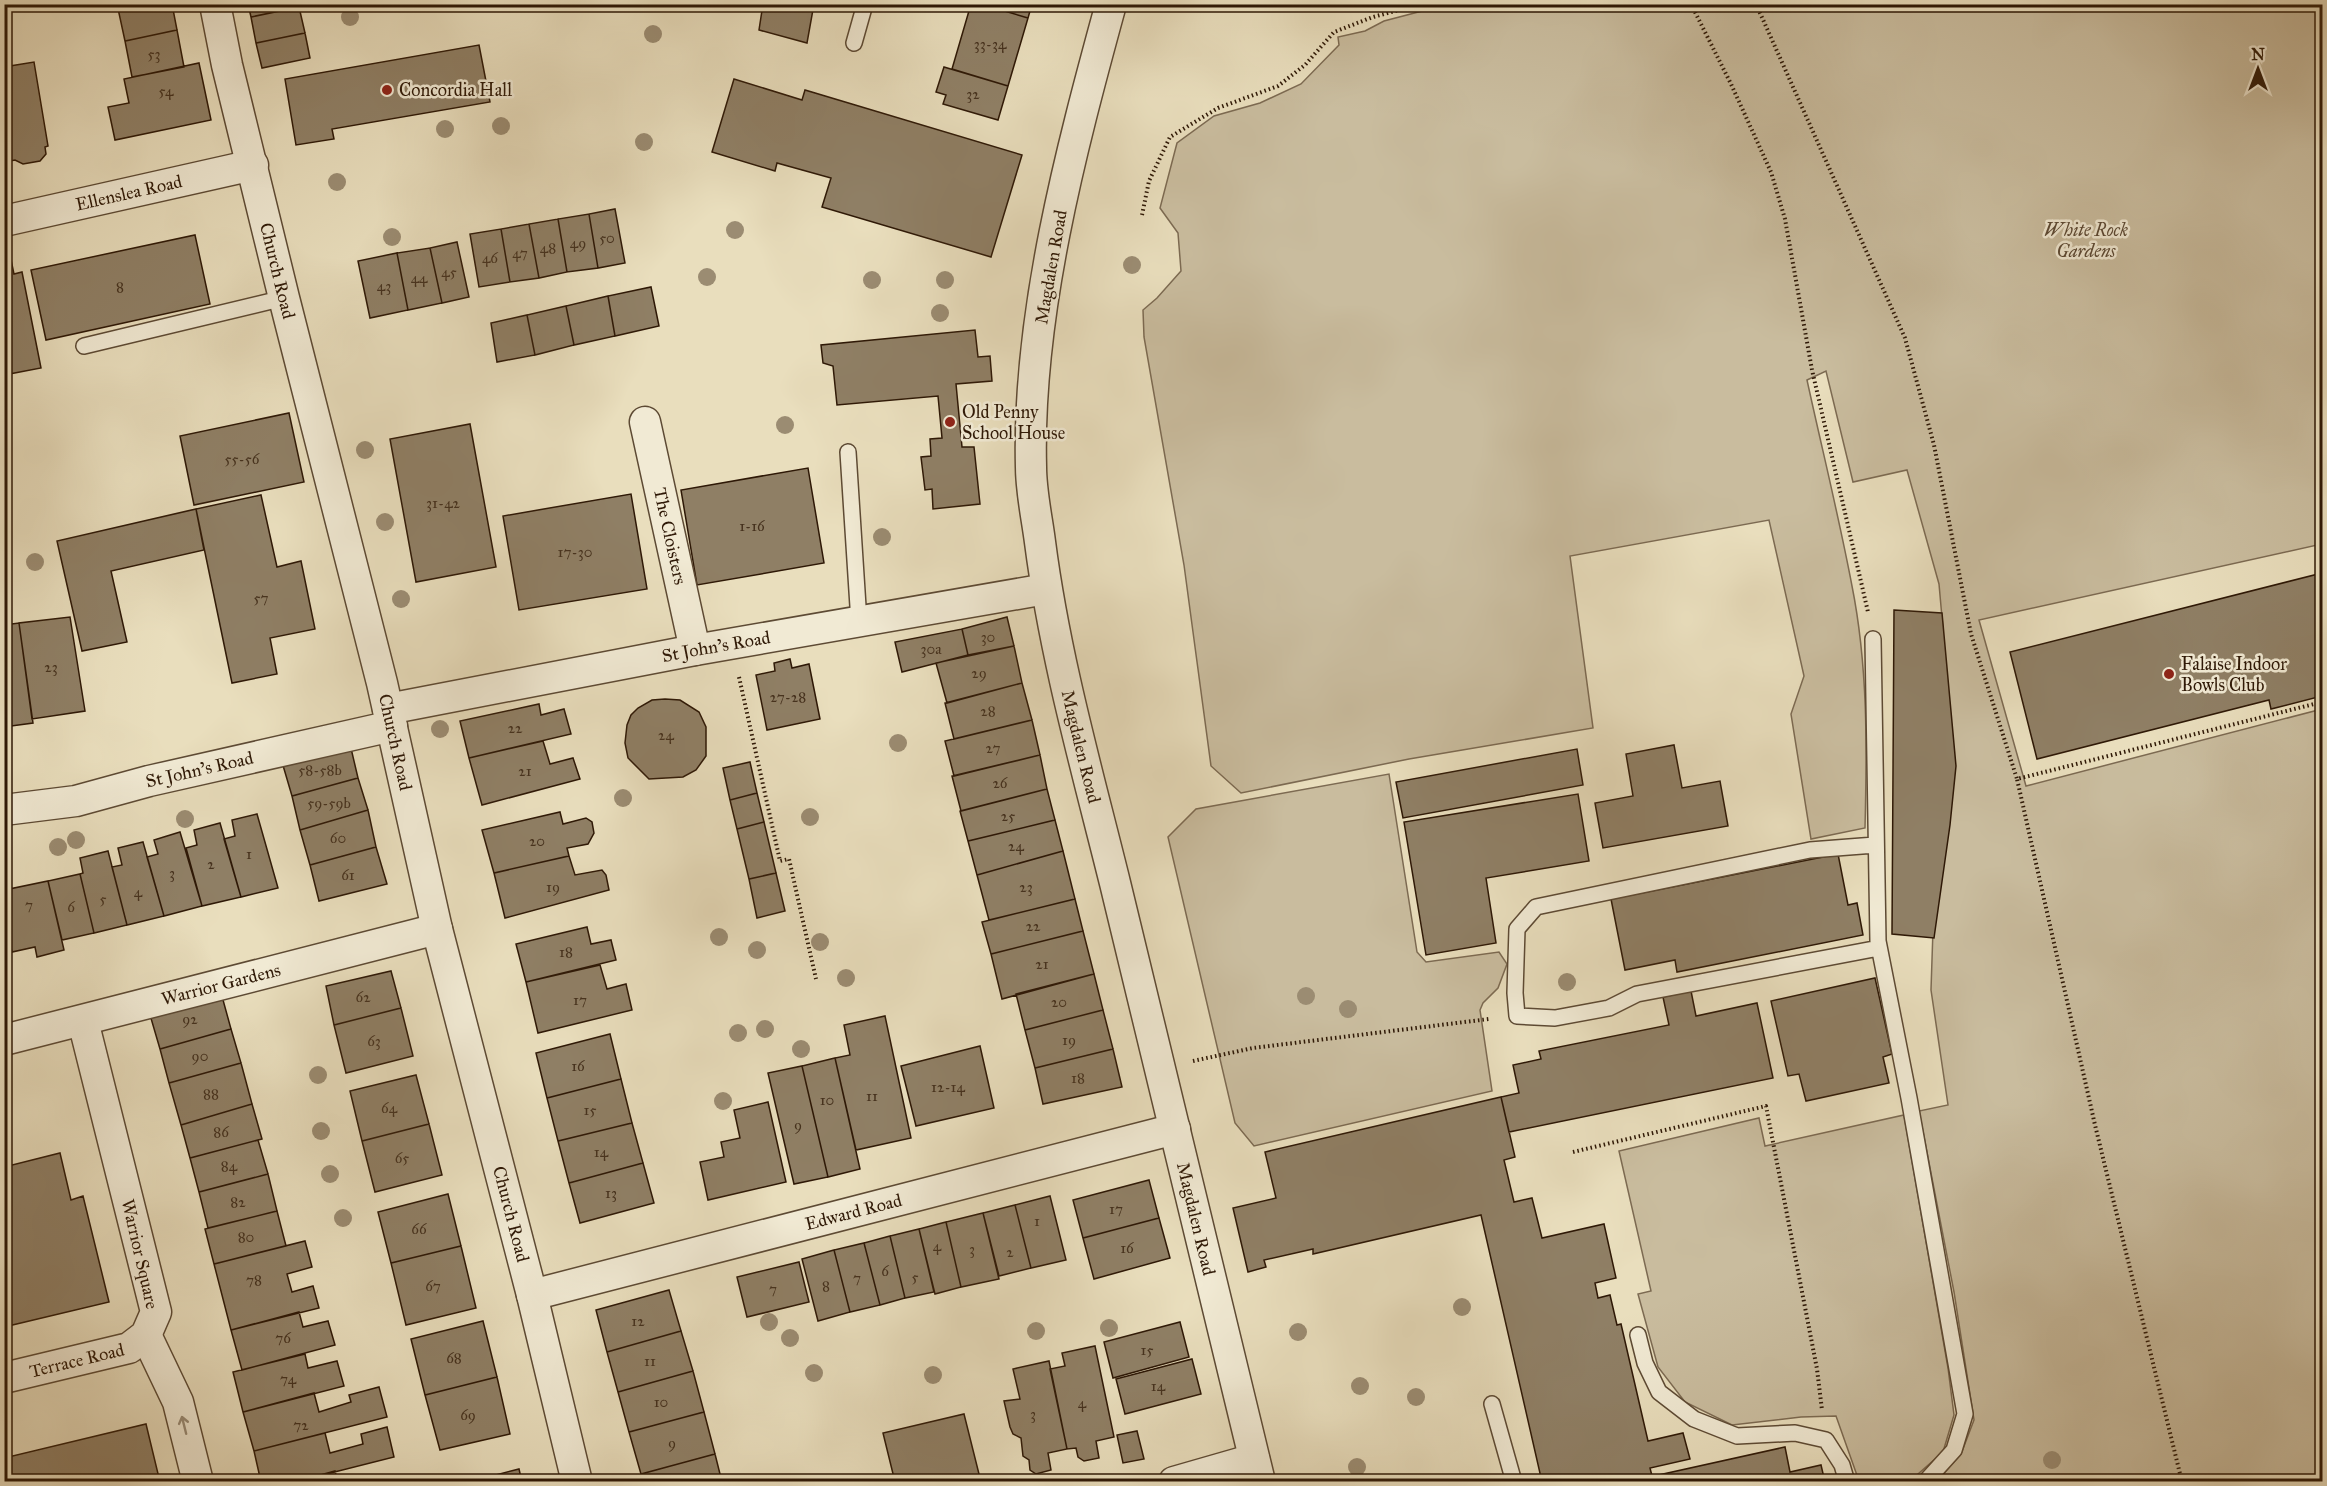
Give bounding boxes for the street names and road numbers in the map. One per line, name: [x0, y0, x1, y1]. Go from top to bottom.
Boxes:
street label: Ellenslea Road: [73, 170, 184, 216]
street label: Magdalen Road: [1030, 208, 1073, 326]
street label: Church Road: [255, 220, 300, 321]
street label: The Cloisters: [649, 486, 691, 587]
street label: St John's Road: [660, 626, 772, 667]
street label: Magdalen Road: [1057, 688, 1105, 806]
street label: Church Road: [374, 692, 417, 793]
street label: St John's Road: [144, 747, 255, 792]
street label: Warrior Gardens: [159, 959, 283, 1010]
street label: Magdalen Road: [1172, 1160, 1220, 1278]
street label: Church Road: [488, 1164, 534, 1265]
street label: Edward Road: [803, 1189, 904, 1235]
street label: Warrior Square: [116, 1197, 163, 1311]
street label: Terrace Road: [27, 1338, 127, 1382]

